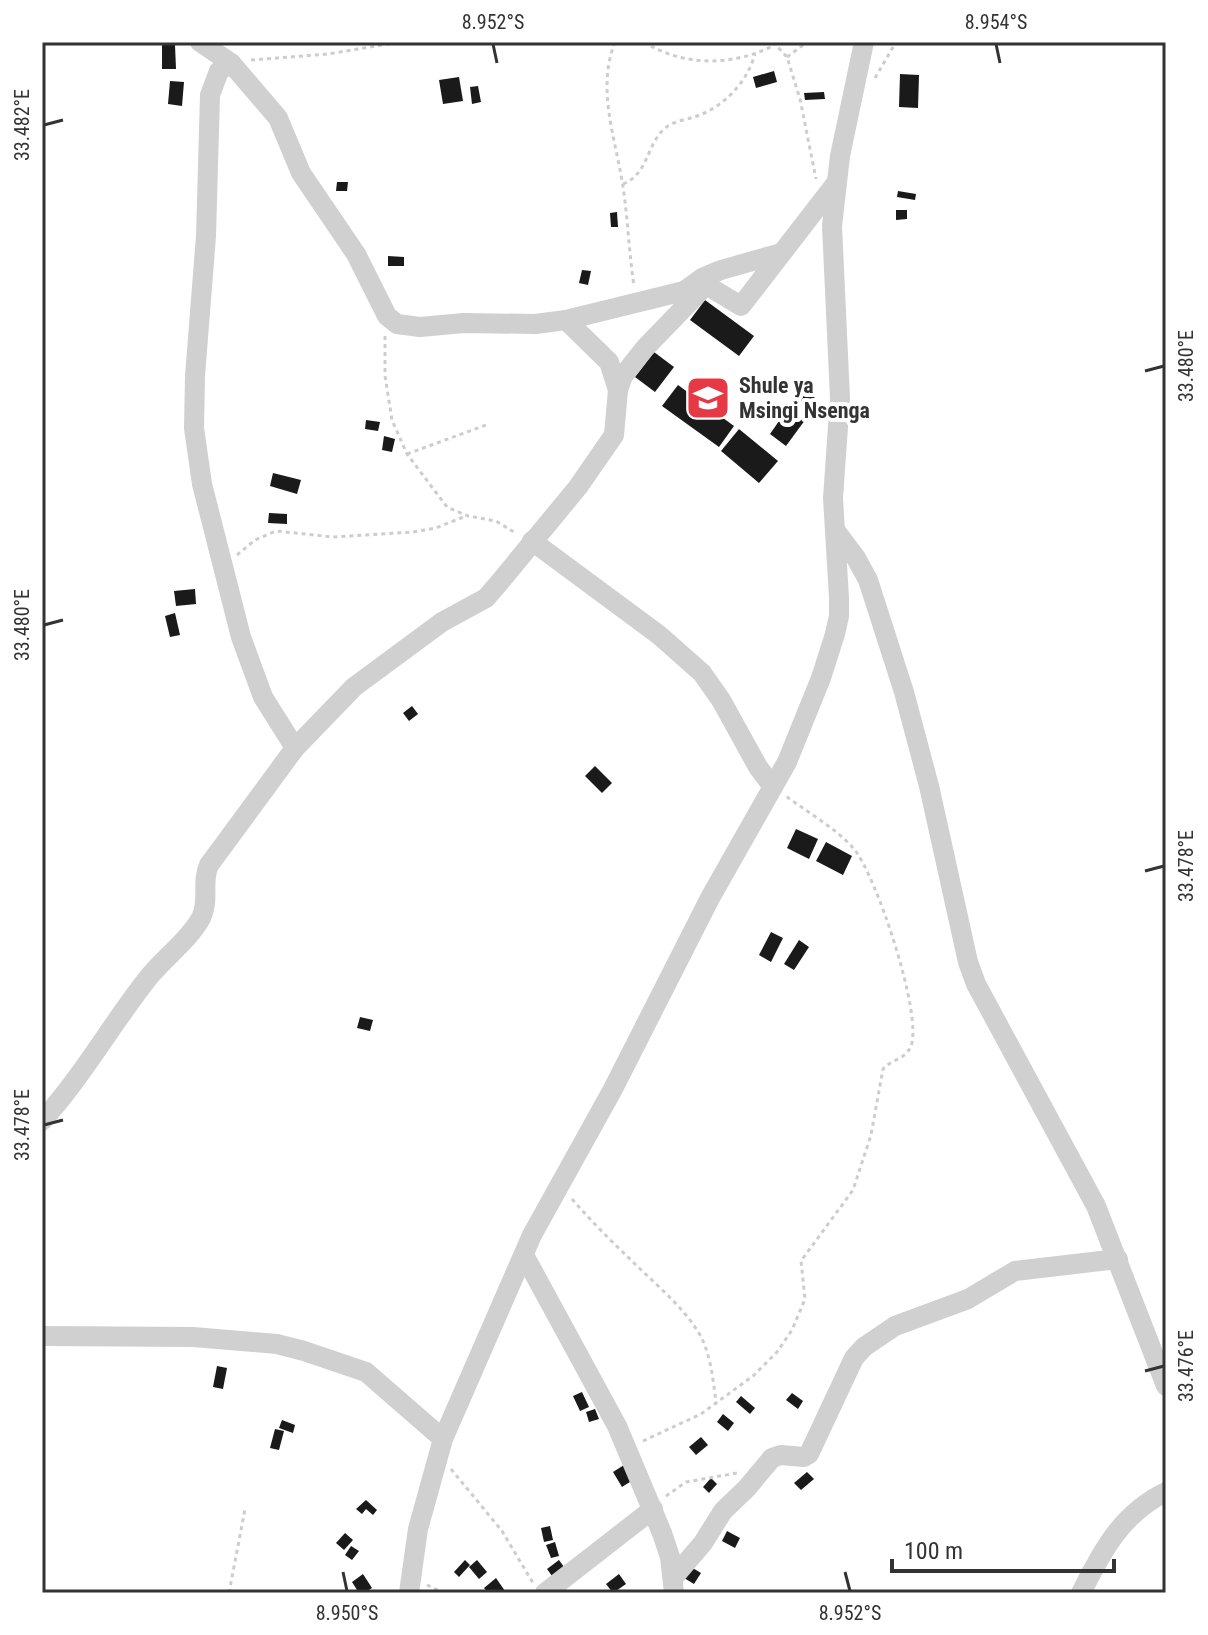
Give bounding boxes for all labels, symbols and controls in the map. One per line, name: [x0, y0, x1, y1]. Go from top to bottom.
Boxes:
text: 8.952°S: [462, 10, 524, 34]
text: 8.954°S: [965, 10, 1027, 34]
text: 33.482°E: [10, 89, 34, 161]
text: 33.480°E: [1174, 330, 1198, 402]
place label: Shule ya Msingi Nsenga: [739, 373, 870, 423]
school or university icon: Shule ya Msingi Nsenga: [684, 374, 732, 422]
text: 33.480°E: [10, 589, 34, 661]
text: 33.478°E: [1174, 830, 1198, 902]
text: 33.478°E: [10, 1089, 34, 1161]
text: 33.476°E: [1174, 1330, 1198, 1402]
scale bar: [892, 1523, 1114, 1573]
text: 100 m: [904, 1537, 963, 1565]
text: 8.950°S: [316, 1601, 378, 1625]
text: 8.952°S: [819, 1601, 881, 1625]

